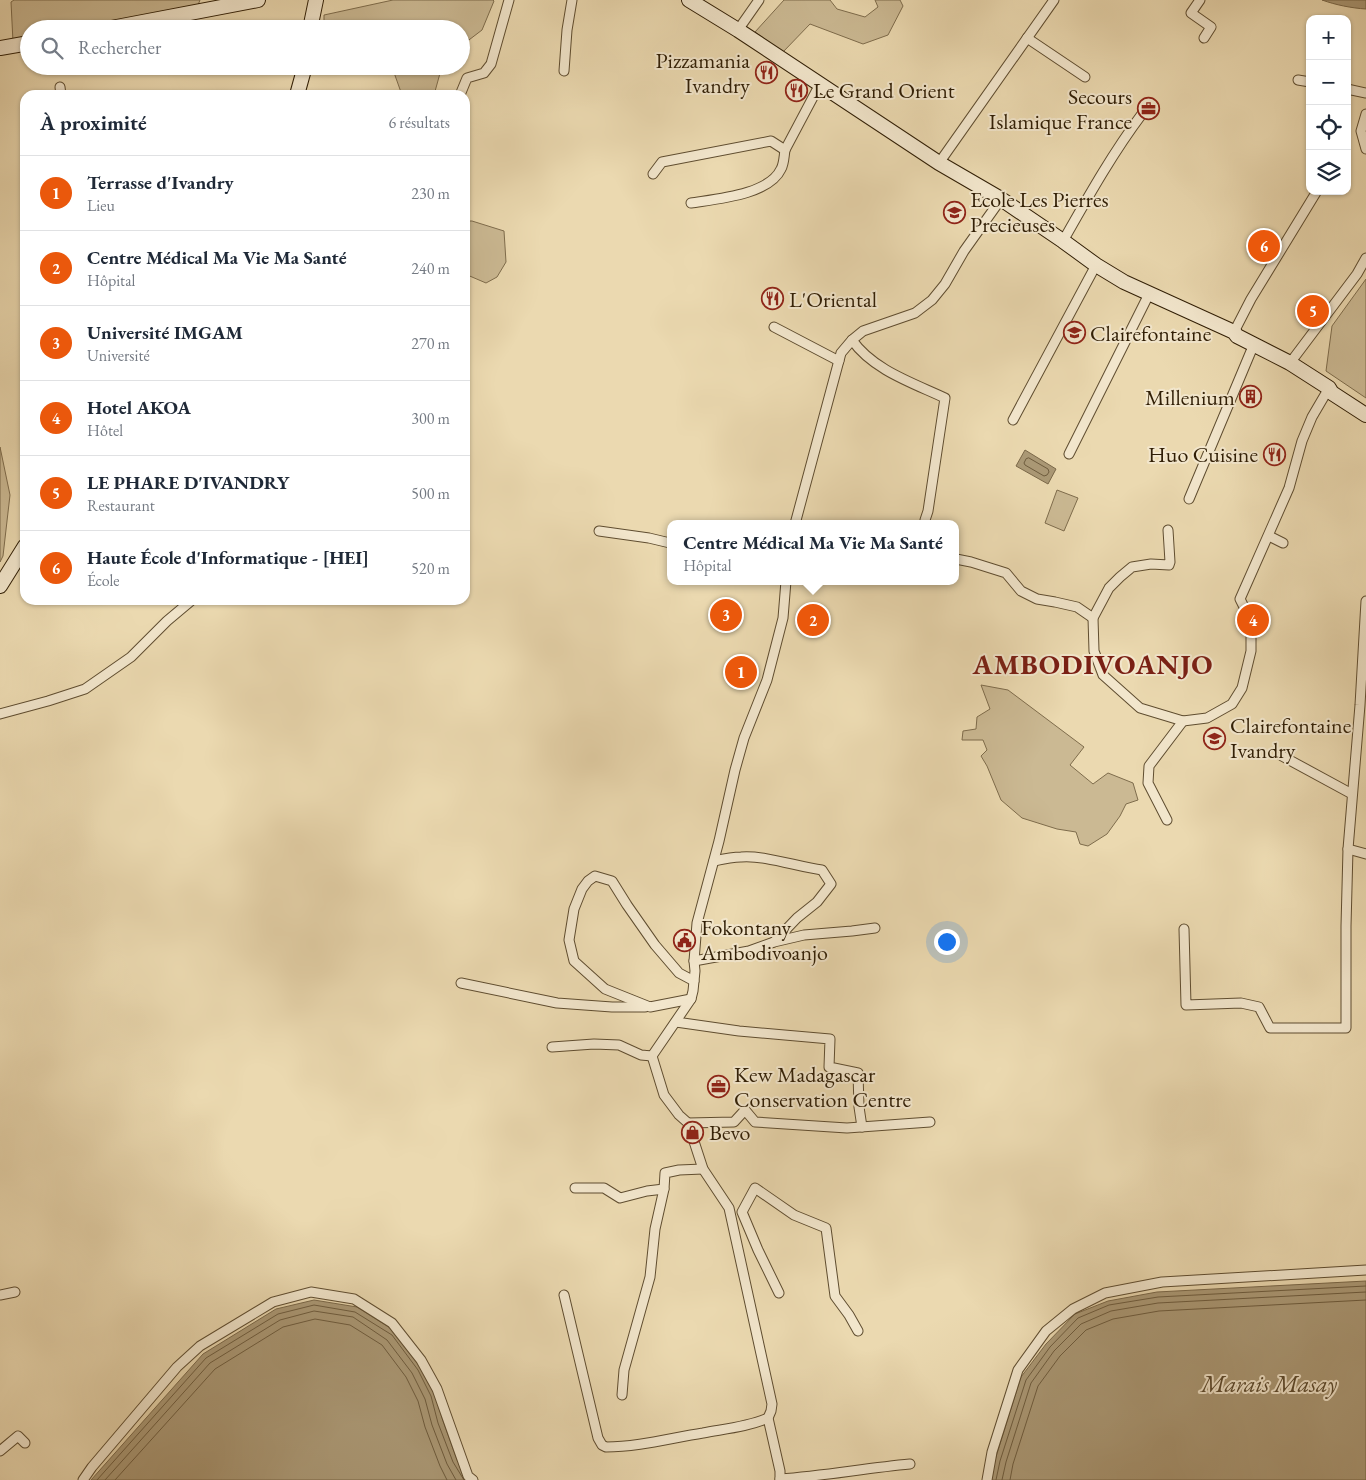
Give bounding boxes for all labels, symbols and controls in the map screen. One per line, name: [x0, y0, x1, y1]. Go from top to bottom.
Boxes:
map controls: [1306, 15, 1351, 195]
button: +: [1306, 15, 1351, 60]
search box: [20, 20, 470, 75]
icon: search: [38, 34, 66, 62]
text: Rechercher: [78, 35, 161, 60]
place label: Pizzamania Ivandry: [655, 46, 750, 100]
button: −: [1306, 60, 1351, 105]
restaurant icon: Pizzamania Ivandry: [754, 61, 778, 85]
place label: Le Grand Orient: [813, 76, 955, 105]
restaurant icon: Le Grand Orient: [785, 78, 809, 102]
place label: Secours Islamique France: [989, 82, 1132, 136]
office icon: Secours Islamique France: [1136, 97, 1160, 121]
button: locate: [1306, 105, 1351, 150]
text: À proximité: [40, 109, 147, 136]
text: 6 résultats: [388, 112, 450, 133]
button: layers: [1306, 150, 1351, 195]
text: Terrasse d'Ivandry: [87, 170, 234, 195]
text: 1: [52, 183, 60, 204]
text: 230 m: [411, 183, 450, 204]
place label: Ecole Les Pierres Precieuses: [970, 185, 1109, 239]
text: Lieu: [87, 195, 115, 216]
school or university icon: Ecole Les Pierres Precieuses: [942, 200, 966, 224]
pin: 6: [1248, 227, 1280, 265]
text: Centre Médical Ma Vie Ma Santé: [87, 245, 347, 270]
text: 2: [52, 258, 60, 279]
text: 240 m: [411, 258, 450, 279]
text: Hôpital: [87, 270, 135, 291]
place label: L'Oriental: [789, 285, 877, 314]
restaurant icon: L'Oriental: [761, 287, 785, 311]
pin: 5: [1297, 292, 1329, 330]
place label: Clairefontaine: [1090, 319, 1212, 348]
text: Université IMGAM: [87, 320, 243, 345]
school or university icon: Clairefontaine: [1062, 321, 1086, 345]
text: 3: [52, 333, 60, 354]
text: 270 m: [411, 333, 450, 354]
text: Université: [87, 345, 150, 366]
place label: Millenium: [1145, 383, 1235, 412]
building icon: Millenium: [1239, 385, 1263, 409]
text: Hotel AKOA: [87, 395, 191, 420]
text: 4: [52, 408, 60, 429]
text: 300 m: [411, 408, 450, 429]
text: Hôtel: [87, 420, 123, 441]
place label: Huo Cuisine: [1148, 440, 1258, 469]
restaurant icon: Huo Cuisine: [1262, 442, 1286, 466]
text: LE PHARE D'IVANDRY: [87, 470, 289, 495]
text: 5: [52, 483, 60, 504]
text: 500 m: [411, 483, 450, 504]
text: Restaurant: [87, 495, 155, 516]
popup: [667, 520, 959, 585]
text: Centre Médical Ma Vie Ma Santé: [683, 530, 943, 555]
text: Haute École d'Informatique - [HEI]: [87, 545, 369, 570]
text: Hôpital: [683, 555, 732, 576]
text: 6: [52, 558, 60, 579]
text: 520 m: [411, 558, 450, 579]
text: École: [87, 570, 120, 591]
pin: 3: [710, 596, 742, 634]
pin: 2: [797, 601, 829, 639]
pin: 4: [1237, 601, 1269, 639]
district label: AMBODIVOANJO: [971, 646, 1214, 682]
pin: 1: [725, 653, 757, 691]
place label: Clairefontaine Ivandry: [1230, 711, 1352, 765]
school or university icon: Clairefontaine Ivandry: [1202, 726, 1226, 750]
place label: Fokontany Ambodivoanjo: [700, 913, 828, 967]
public building icon: Fokontany Ambodivoanjo: [673, 928, 697, 952]
your location: [934, 929, 960, 955]
place label: Kew Madagascar Conservation Centre: [734, 1060, 912, 1114]
office icon: Kew Madagascar Conservation Centre: [706, 1075, 730, 1099]
place label: Bevo: [709, 1118, 751, 1147]
shop icon: Bevo: [681, 1120, 705, 1144]
water label: Marais Masay: [1199, 1368, 1337, 1399]

